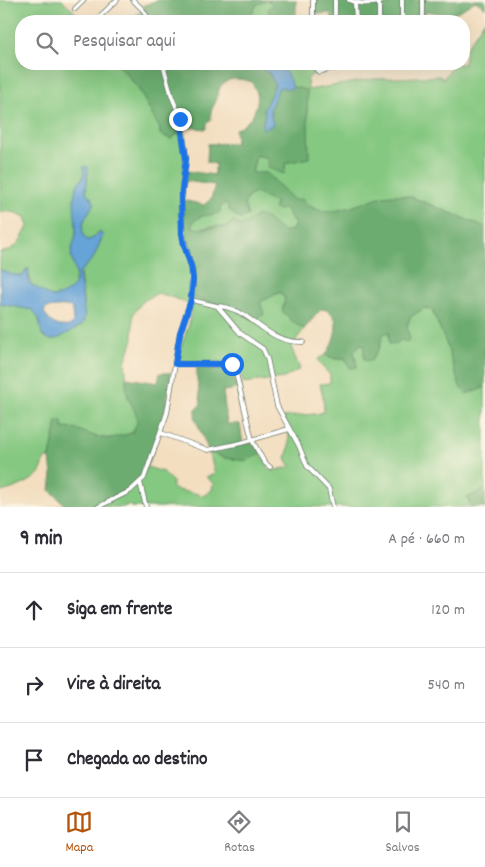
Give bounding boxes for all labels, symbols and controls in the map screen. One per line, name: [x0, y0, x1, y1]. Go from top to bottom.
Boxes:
search box: [15, 15, 470, 70]
icon: search: [33, 29, 61, 57]
text: Pesquisar aqui: [73, 29, 175, 56]
route end: [169, 108, 192, 131]
route start: [221, 353, 244, 376]
text: 9 min: [20, 525, 62, 555]
text: A pé · 660 m: [388, 528, 465, 551]
icon: ahead: [20, 596, 48, 624]
text: Siga em frente: [67, 597, 172, 624]
text: 120 m: [431, 599, 465, 622]
icon: right: [20, 671, 48, 699]
text: Vire à direita: [67, 672, 160, 699]
text: 540 m: [428, 674, 465, 697]
icon: arrive: [20, 746, 48, 774]
text: Chegada ao destino: [67, 747, 208, 774]
tab: Mapa: [65, 808, 93, 858]
tab: Rotas: [224, 808, 255, 858]
tab: Salvos: [386, 808, 420, 858]

